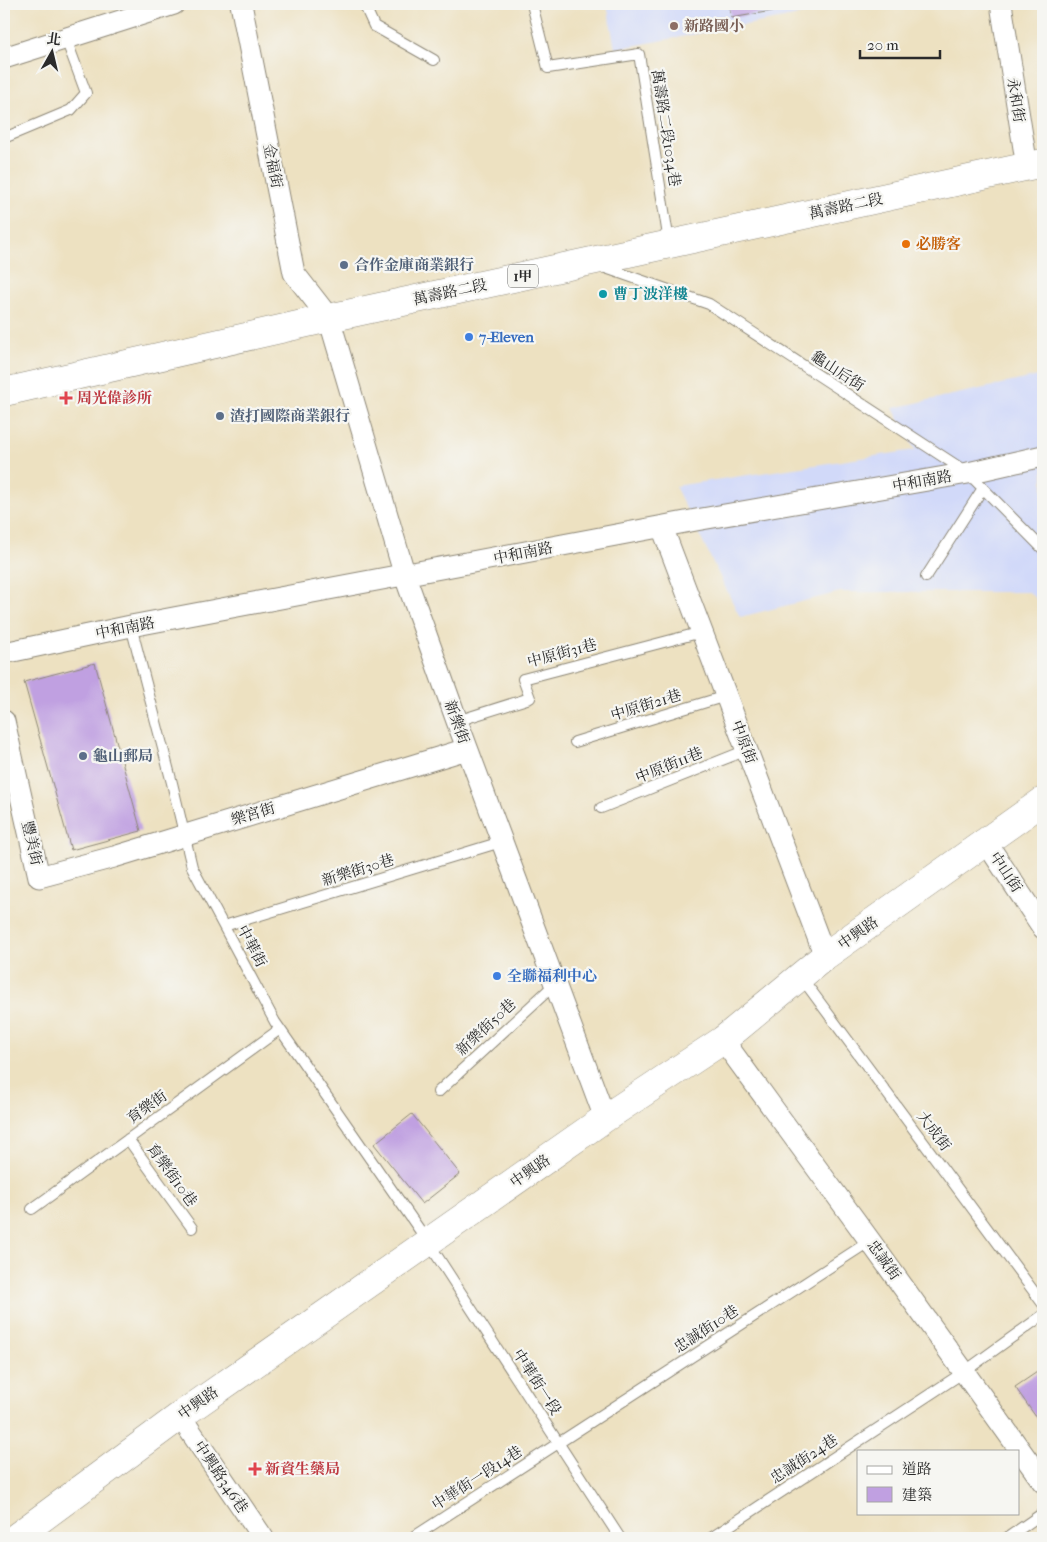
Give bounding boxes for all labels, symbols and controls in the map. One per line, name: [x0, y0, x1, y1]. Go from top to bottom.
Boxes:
place label: 新路國小: [684, 17, 744, 35]
marker: 新路國小: [668, 20, 680, 32]
north arrow: [28, 28, 78, 78]
scale bar: [860, 28, 940, 60]
text: 北: [46, 30, 62, 49]
text: 20 m: [867, 36, 899, 54]
street label: 萬壽路二段1034巷: [648, 68, 684, 188]
street label: 永和街: [1004, 76, 1028, 124]
street label: 金福街: [260, 142, 286, 190]
street label: 萬壽路二段: [807, 189, 885, 223]
place label: 必勝客: [916, 235, 961, 253]
marker: 必勝客: [900, 238, 912, 250]
place label: 合作金庫商業銀行: [354, 256, 474, 274]
marker: 合作金庫商業銀行: [338, 259, 350, 271]
road number: 1甲: [508, 264, 538, 288]
street label: 萬壽路二段: [411, 275, 489, 309]
place label: 曹丁波洋樓: [613, 285, 688, 303]
marker: 曹丁波洋樓: [597, 288, 609, 300]
place label: 7-Eleven: [478, 328, 534, 346]
marker: 7-Eleven: [463, 331, 475, 343]
street label: 龜山后街: [808, 347, 868, 395]
place label: 周光偉診所: [77, 389, 152, 407]
marker: 周光偉診所: [59, 391, 73, 405]
place label: 渣打國際商業銀行: [230, 407, 350, 425]
marker: 渣打國際商業銀行: [214, 410, 226, 422]
street label: 中和南路: [891, 467, 953, 495]
street label: 中和南路: [492, 538, 554, 568]
street label: 中和南路: [94, 613, 156, 643]
street label: 中原街31巷: [525, 635, 599, 671]
street label: 中原街21巷: [608, 686, 684, 724]
street label: 新樂街: [441, 698, 473, 746]
street label: 中原街: [728, 718, 760, 766]
street label: 中原街11巷: [633, 743, 705, 787]
place label: 龜山郵局: [93, 747, 153, 765]
marker: 龜山郵局: [77, 750, 89, 762]
street label: 樂宮街: [229, 799, 277, 829]
street label: 豐美街: [18, 819, 46, 867]
street label: 中山街: [986, 848, 1026, 896]
street label: 新樂街30巷: [320, 851, 396, 889]
street label: 中興路: [834, 913, 882, 953]
street label: 中華街: [233, 922, 271, 970]
place label: 全聯福利中心: [507, 967, 597, 985]
marker: 全聯福利中心: [491, 970, 503, 982]
street label: 新樂街50巷: [453, 995, 519, 1059]
street label: 育樂街: [124, 1086, 170, 1128]
street label: 大成街: [913, 1108, 955, 1154]
street label: 育樂街10巷: [143, 1140, 201, 1210]
street label: 中興路: [506, 1151, 554, 1191]
street label: 忠誠街: [863, 1237, 905, 1283]
street label: 忠誠街10巷: [670, 1301, 742, 1357]
street label: 中華街一段: [509, 1346, 565, 1418]
street label: 中興路: [174, 1383, 222, 1423]
street label: 忠誠街24巷: [767, 1431, 841, 1487]
street label: 中興路346巷: [190, 1438, 252, 1516]
street label: 中華街一段14巷: [428, 1442, 526, 1514]
legend: [857, 1450, 1020, 1514]
place label: 新資生藥局: [265, 1460, 340, 1478]
text: 道路: [902, 1460, 932, 1478]
marker: 新資生藥局: [249, 1463, 261, 1475]
text: 建築: [902, 1486, 932, 1504]

